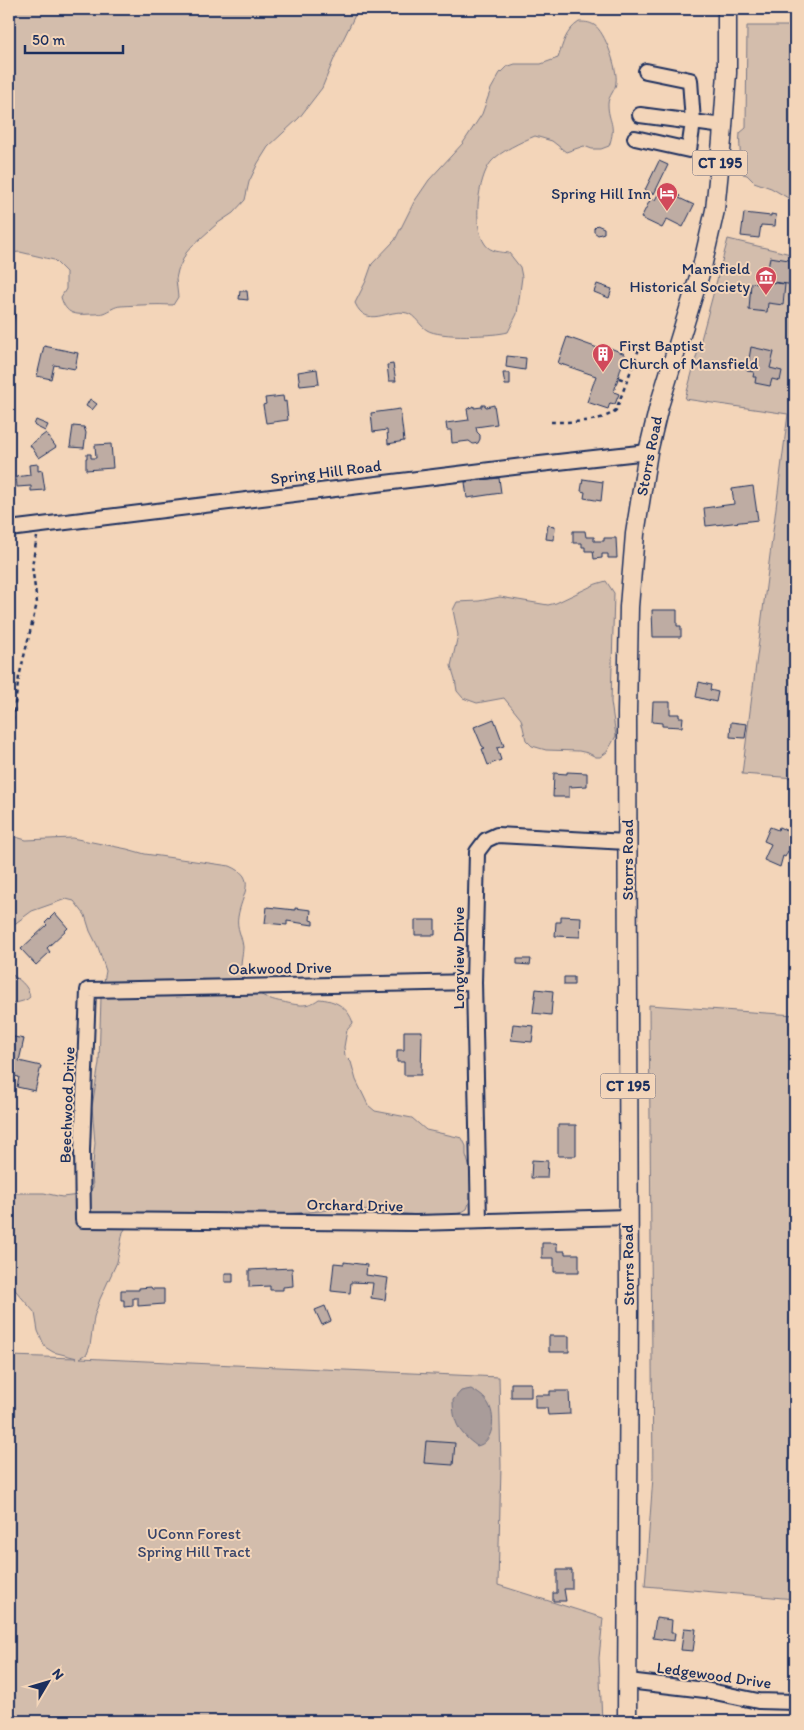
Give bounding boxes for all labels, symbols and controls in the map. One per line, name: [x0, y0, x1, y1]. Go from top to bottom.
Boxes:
scale bar: [25, 22, 122, 54]
text: 50 m: [32, 31, 65, 49]
road number: CT 195: [692, 150, 748, 176]
hotel icon: Spring Hill Inn: [655, 181, 679, 212]
place label: Spring Hill Inn: [551, 184, 651, 203]
place label: Mansfield Historical Society: [629, 259, 750, 296]
museum icon: Mansfield Historical Society: [754, 265, 778, 296]
place label: First Baptist Church of Mansfield: [619, 336, 759, 373]
building icon: First Baptist Church of Mansfield: [591, 342, 615, 373]
street label: Storrs Road: [632, 414, 666, 498]
street label: Spring Hill Road: [270, 456, 383, 488]
street label: Storrs Road: [618, 819, 637, 900]
street label: Longview Drive: [449, 907, 468, 1009]
street label: Oakwood Drive: [228, 958, 332, 978]
street label: Beechwood Drive: [55, 1046, 79, 1164]
road number: CT 195: [600, 1074, 656, 1098]
street label: Orchard Drive: [306, 1195, 404, 1215]
street label: Storrs Road: [618, 1224, 638, 1306]
park label: UConn Forest Spring Hill Tract: [137, 1524, 251, 1561]
north arrow: [22, 1658, 72, 1708]
street label: Ledgewood Drive: [655, 1658, 773, 1693]
text: N: [48, 1665, 67, 1683]

